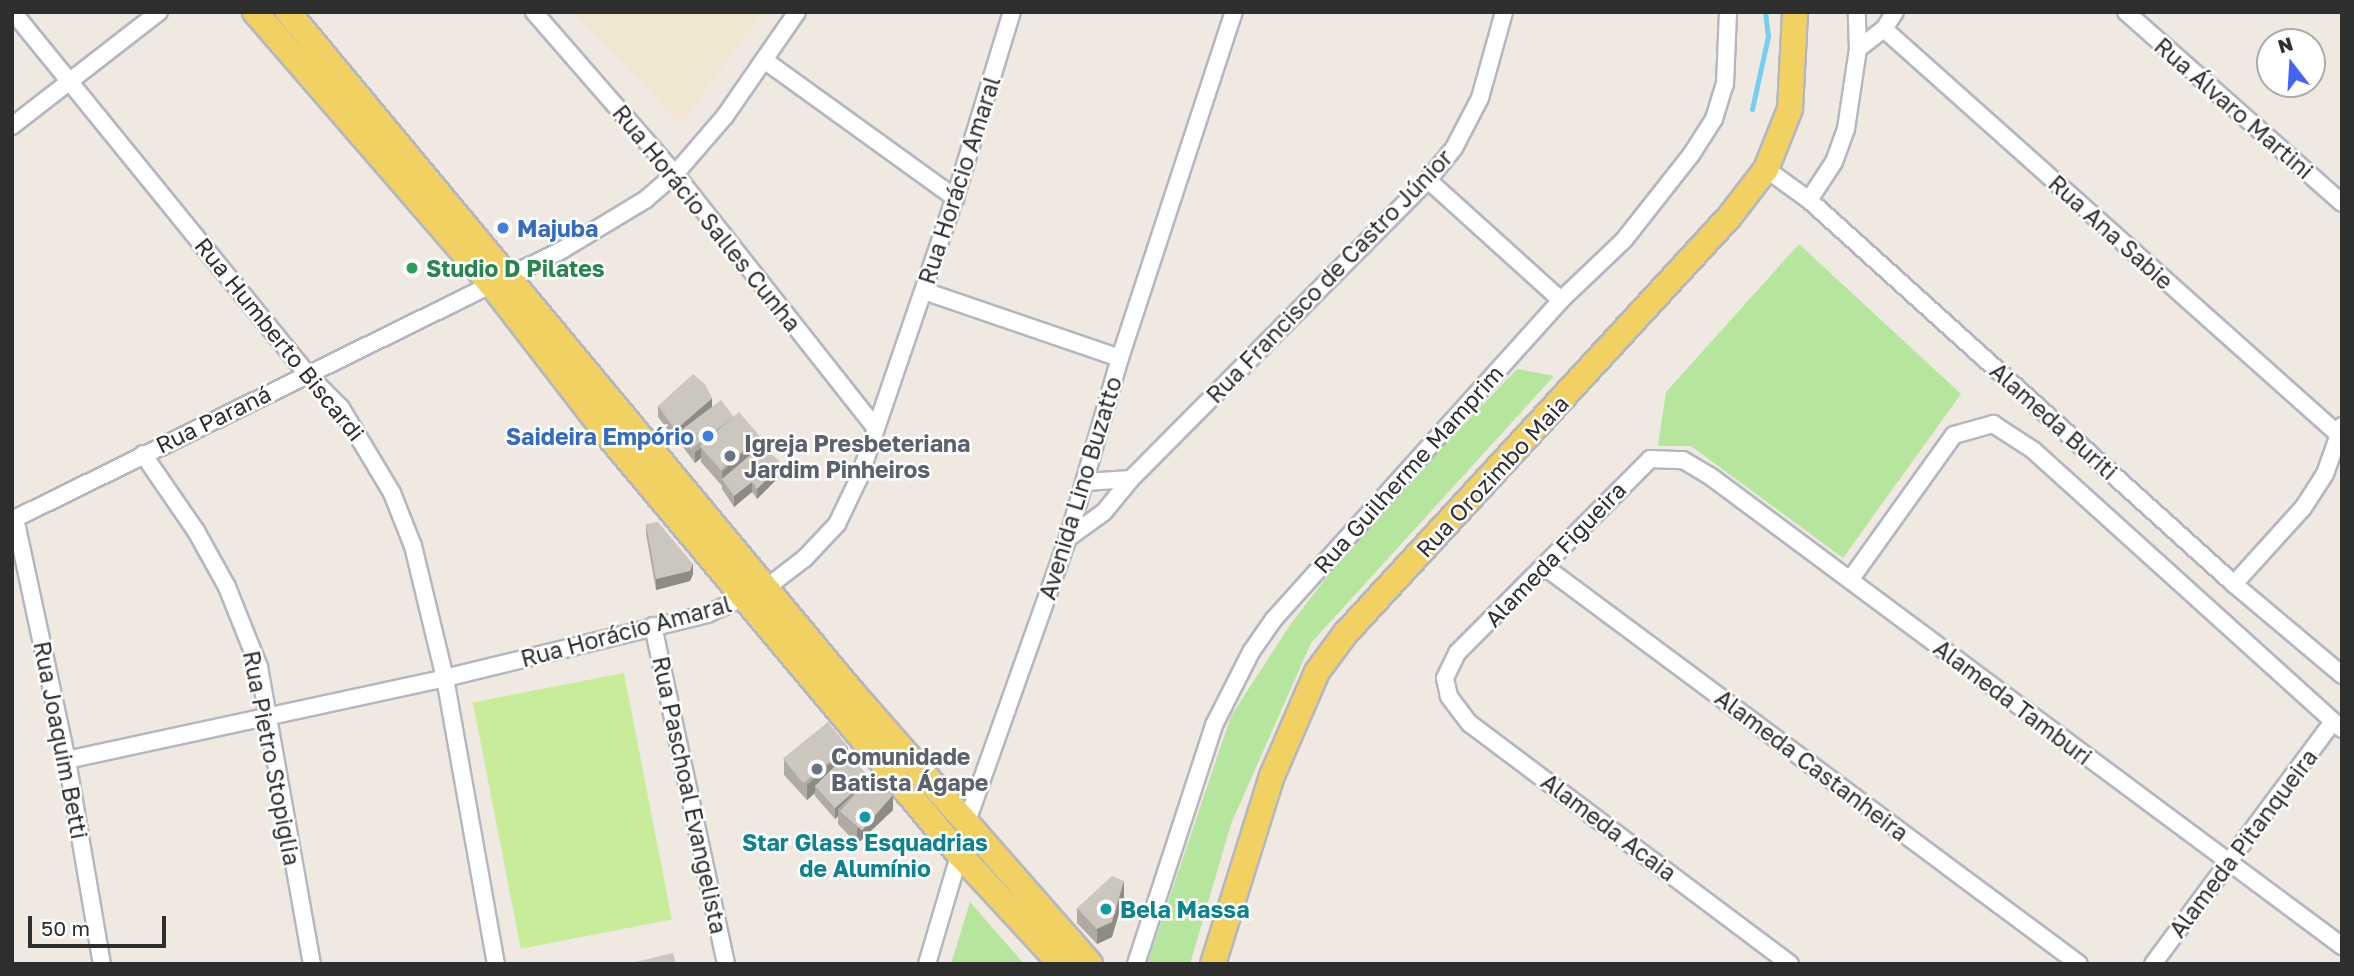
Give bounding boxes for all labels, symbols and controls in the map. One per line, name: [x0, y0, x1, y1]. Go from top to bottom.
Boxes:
north arrow: [2256, 28, 2326, 98]
text: N: [2275, 31, 2296, 57]
street label: Rua Álvaro Martini: [2149, 32, 2319, 184]
street label: Rua Horácio Amaral: [912, 73, 1006, 287]
street label: Rua Horácio Salles Cunha: [607, 99, 807, 337]
street label: Rua Francisco de Castro Júnior: [1200, 144, 1458, 408]
street label: Rua Ana Sabie: [2043, 169, 2179, 295]
place label: Majuba: [517, 214, 598, 242]
marker: Majuba: [495, 220, 511, 236]
street label: Rua Humberto Biscardi: [189, 232, 371, 446]
place label: Studio D Pilates: [426, 254, 605, 282]
marker: Studio D Pilates: [404, 260, 420, 276]
street label: Alameda Buriti: [1985, 357, 2123, 485]
street label: Rua Guilherme Mamprim: [1307, 359, 1509, 579]
street label: Avenida Lino Buzatto: [1033, 373, 1127, 603]
street label: Rua Paraná: [151, 379, 275, 459]
street label: Rua Orozimbo Maia: [1410, 389, 1574, 563]
place label: Saideira Empório: [506, 422, 694, 450]
marker: Saideira Empório: [700, 428, 716, 444]
place label: Igreja Presbeteriana Jardim Pinheiros: [744, 429, 970, 483]
marker: Igreja Presbeteriana Jardim Pinheiros: [722, 448, 738, 464]
street label: Alameda Figueira: [1479, 476, 1631, 632]
street label: Rua Horácio Amaral: [518, 590, 734, 672]
street label: Alameda Tamburi: [1929, 634, 2097, 770]
street label: Rua Joaquim Betti: [28, 639, 94, 841]
street label: Rua Pietro Stopiglia: [238, 648, 306, 868]
street label: Rua Paschoal Evangelista: [647, 654, 733, 936]
street label: Alameda Castanheira: [1710, 683, 1914, 847]
place label: Comunidade Batista Ágape: [831, 742, 988, 796]
street label: Alameda Pitanqueira: [2163, 743, 2323, 943]
marker: Comunidade Batista Ágape: [809, 761, 825, 777]
street label: Alameda Acaia: [1536, 767, 1682, 887]
marker: Star Glass Esquadrias de Alumínio: [857, 809, 873, 825]
place label: Star Glass Esquadrias de Alumínio: [742, 828, 988, 882]
place label: Bela Massa: [1120, 895, 1249, 923]
marker: Bela Massa: [1098, 901, 1114, 917]
scale bar: [32, 902, 170, 946]
text: 50 m: [41, 915, 90, 941]

